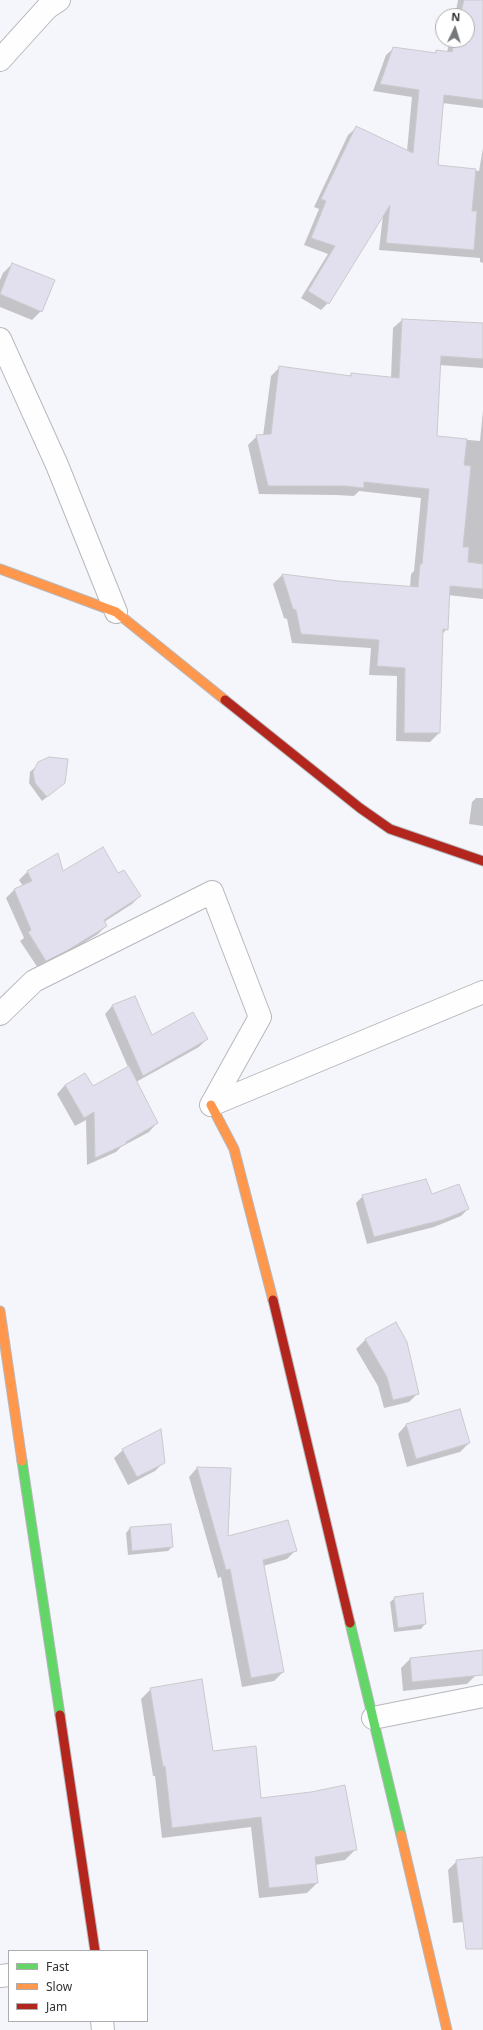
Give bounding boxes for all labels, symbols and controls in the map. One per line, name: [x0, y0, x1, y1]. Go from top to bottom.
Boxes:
north arrow: [435, 8, 475, 48]
text: N: [451, 9, 461, 24]
legend: [8, 1950, 148, 2022]
text: Fast: [46, 1958, 69, 1975]
text: Slow: [46, 1978, 72, 1995]
text: Jam: [46, 1998, 67, 2015]

